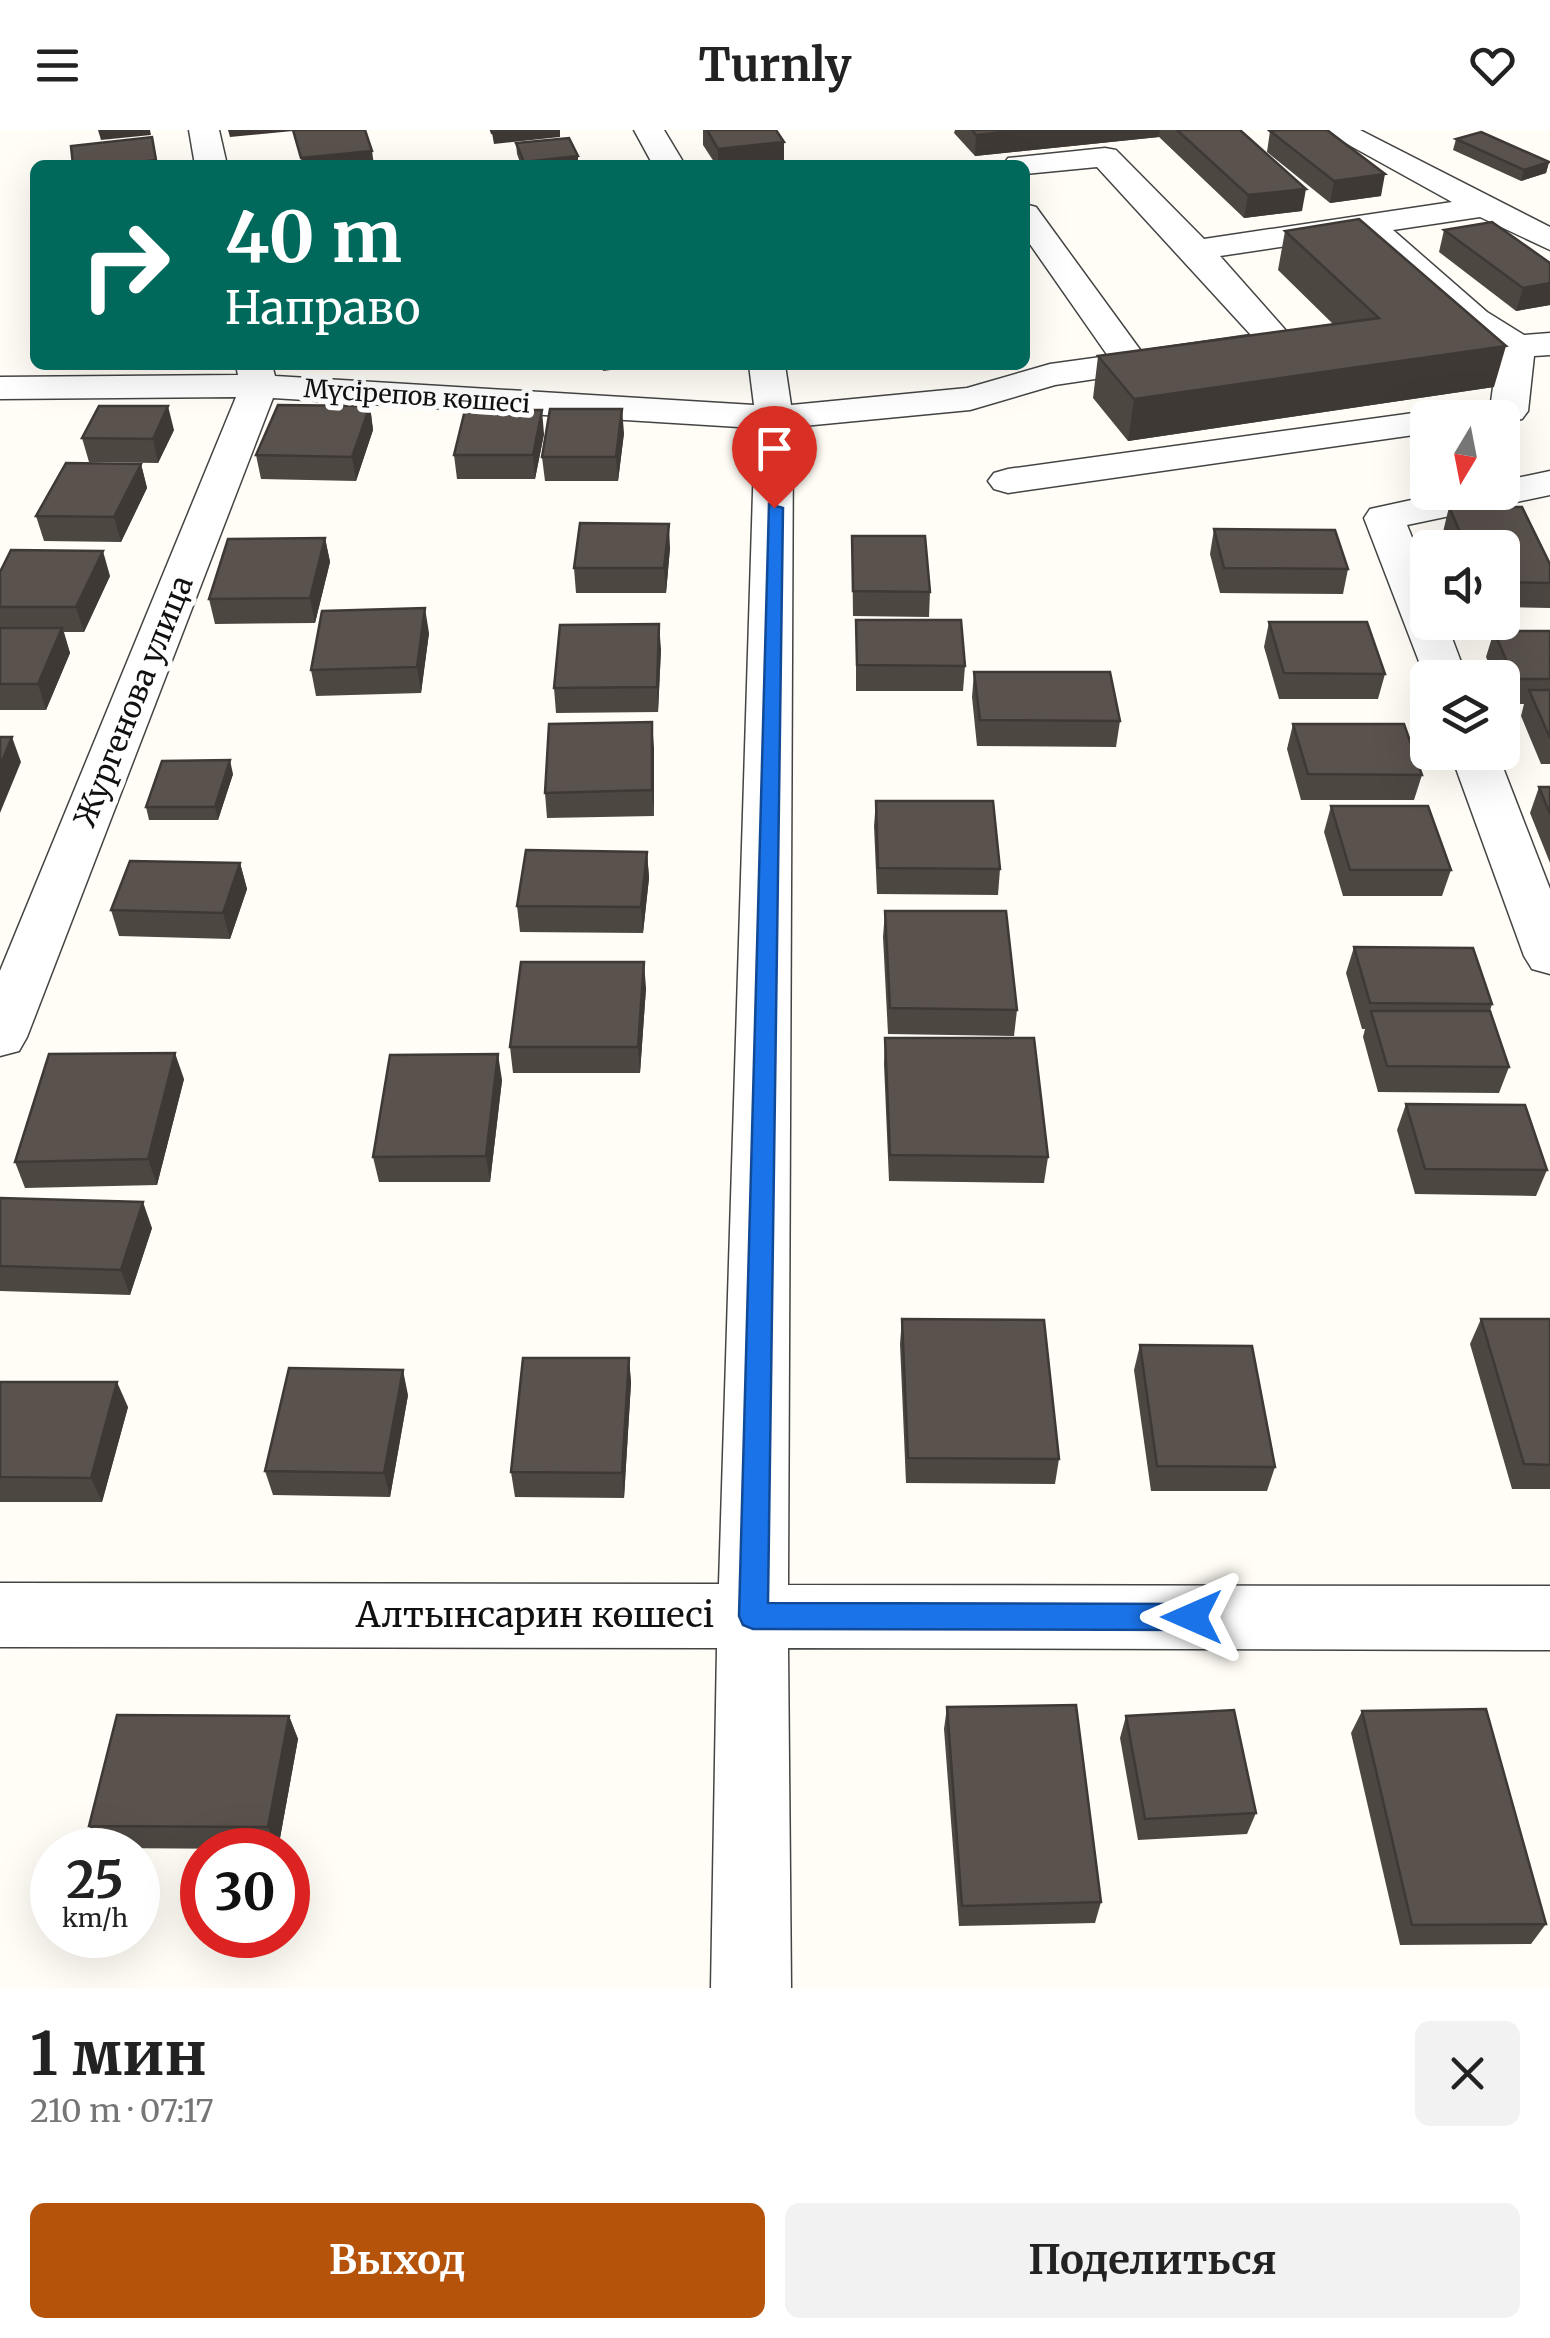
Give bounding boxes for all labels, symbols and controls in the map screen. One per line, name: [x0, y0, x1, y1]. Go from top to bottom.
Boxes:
text: Turnly: [698, 37, 852, 93]
icon: menu: [30, 38, 85, 93]
icon: heart: [1465, 38, 1520, 93]
text: 40 m: [225, 193, 402, 281]
icon: right: [60, 200, 190, 330]
text: Направо: [225, 280, 421, 336]
street label: Мүсірепов көшесі: [303, 372, 531, 420]
north arrow: [1410, 400, 1520, 510]
map controls: [1410, 400, 1520, 770]
pin: [732, 406, 817, 509]
icon: arrive: [747, 421, 802, 476]
button: sound: [1410, 530, 1520, 640]
street label: Жургенова улица: [65, 570, 201, 832]
button: layers: [1410, 660, 1520, 770]
position arrow: [1140, 1565, 1244, 1669]
street label: Алтынсарин көшесі: [355, 1593, 714, 1637]
speed limit sign: 30: [180, 1828, 310, 1958]
text: 25: [66, 1849, 124, 1912]
text: km/h: [62, 1902, 128, 1934]
text: 1 мин: [30, 2016, 207, 2091]
button: close: [1415, 2021, 1520, 2126]
text: 210 m · 07:17: [30, 2091, 214, 2131]
button: Выход: [30, 2203, 765, 2318]
button: Поделиться: [785, 2203, 1520, 2318]

